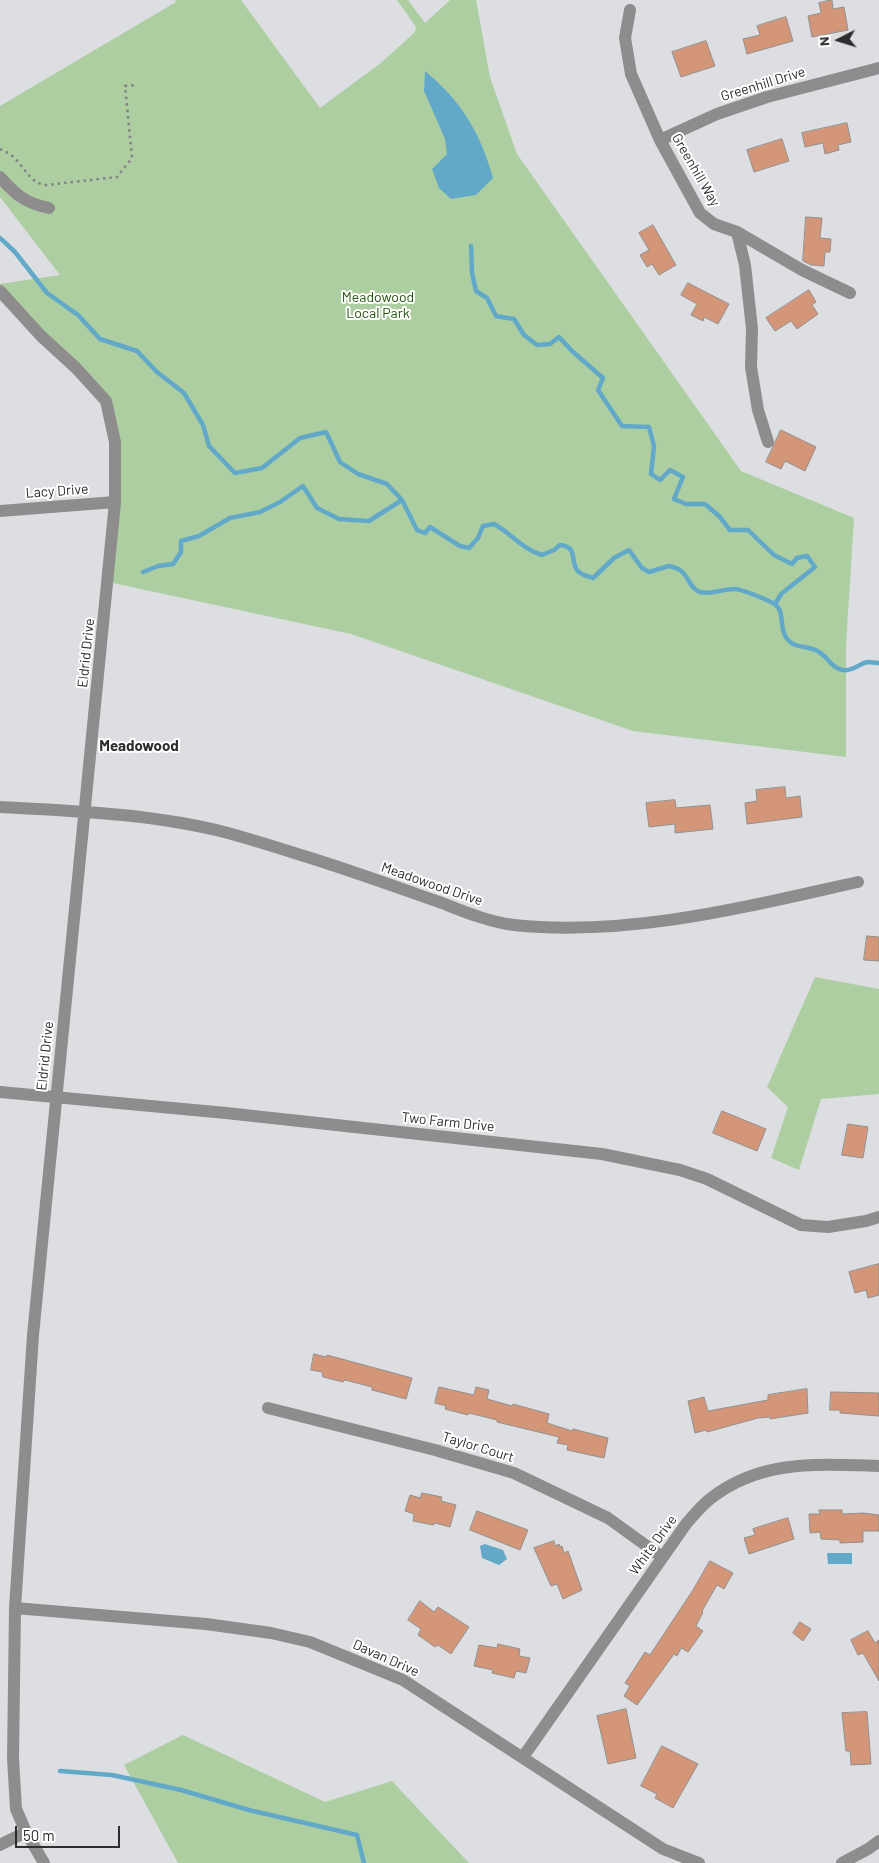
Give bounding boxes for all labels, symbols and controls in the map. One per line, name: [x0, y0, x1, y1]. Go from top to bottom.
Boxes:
north arrow: [814, 15, 864, 65]
text: N: [815, 36, 832, 47]
street label: Greenhill Drive: [719, 63, 807, 105]
street label: Greenhill Way: [668, 130, 724, 210]
park label: Meadowood Local Park: [342, 289, 414, 322]
street label: Lacy Drive: [25, 480, 89, 502]
street label: Eldrid Drive: [74, 617, 98, 689]
district label: Meadowood: [99, 737, 179, 755]
street label: Meadowood Drive: [379, 859, 485, 909]
street label: Eldrid Drive: [33, 1020, 57, 1092]
street label: Two Farm Drive: [401, 1109, 495, 1135]
street label: Taylor Court: [440, 1428, 516, 1466]
street label: White Drive: [626, 1512, 680, 1578]
street label: Davan Drive: [350, 1636, 422, 1680]
scale bar: [18, 1816, 122, 1848]
text: 50 m: [23, 1826, 55, 1844]

